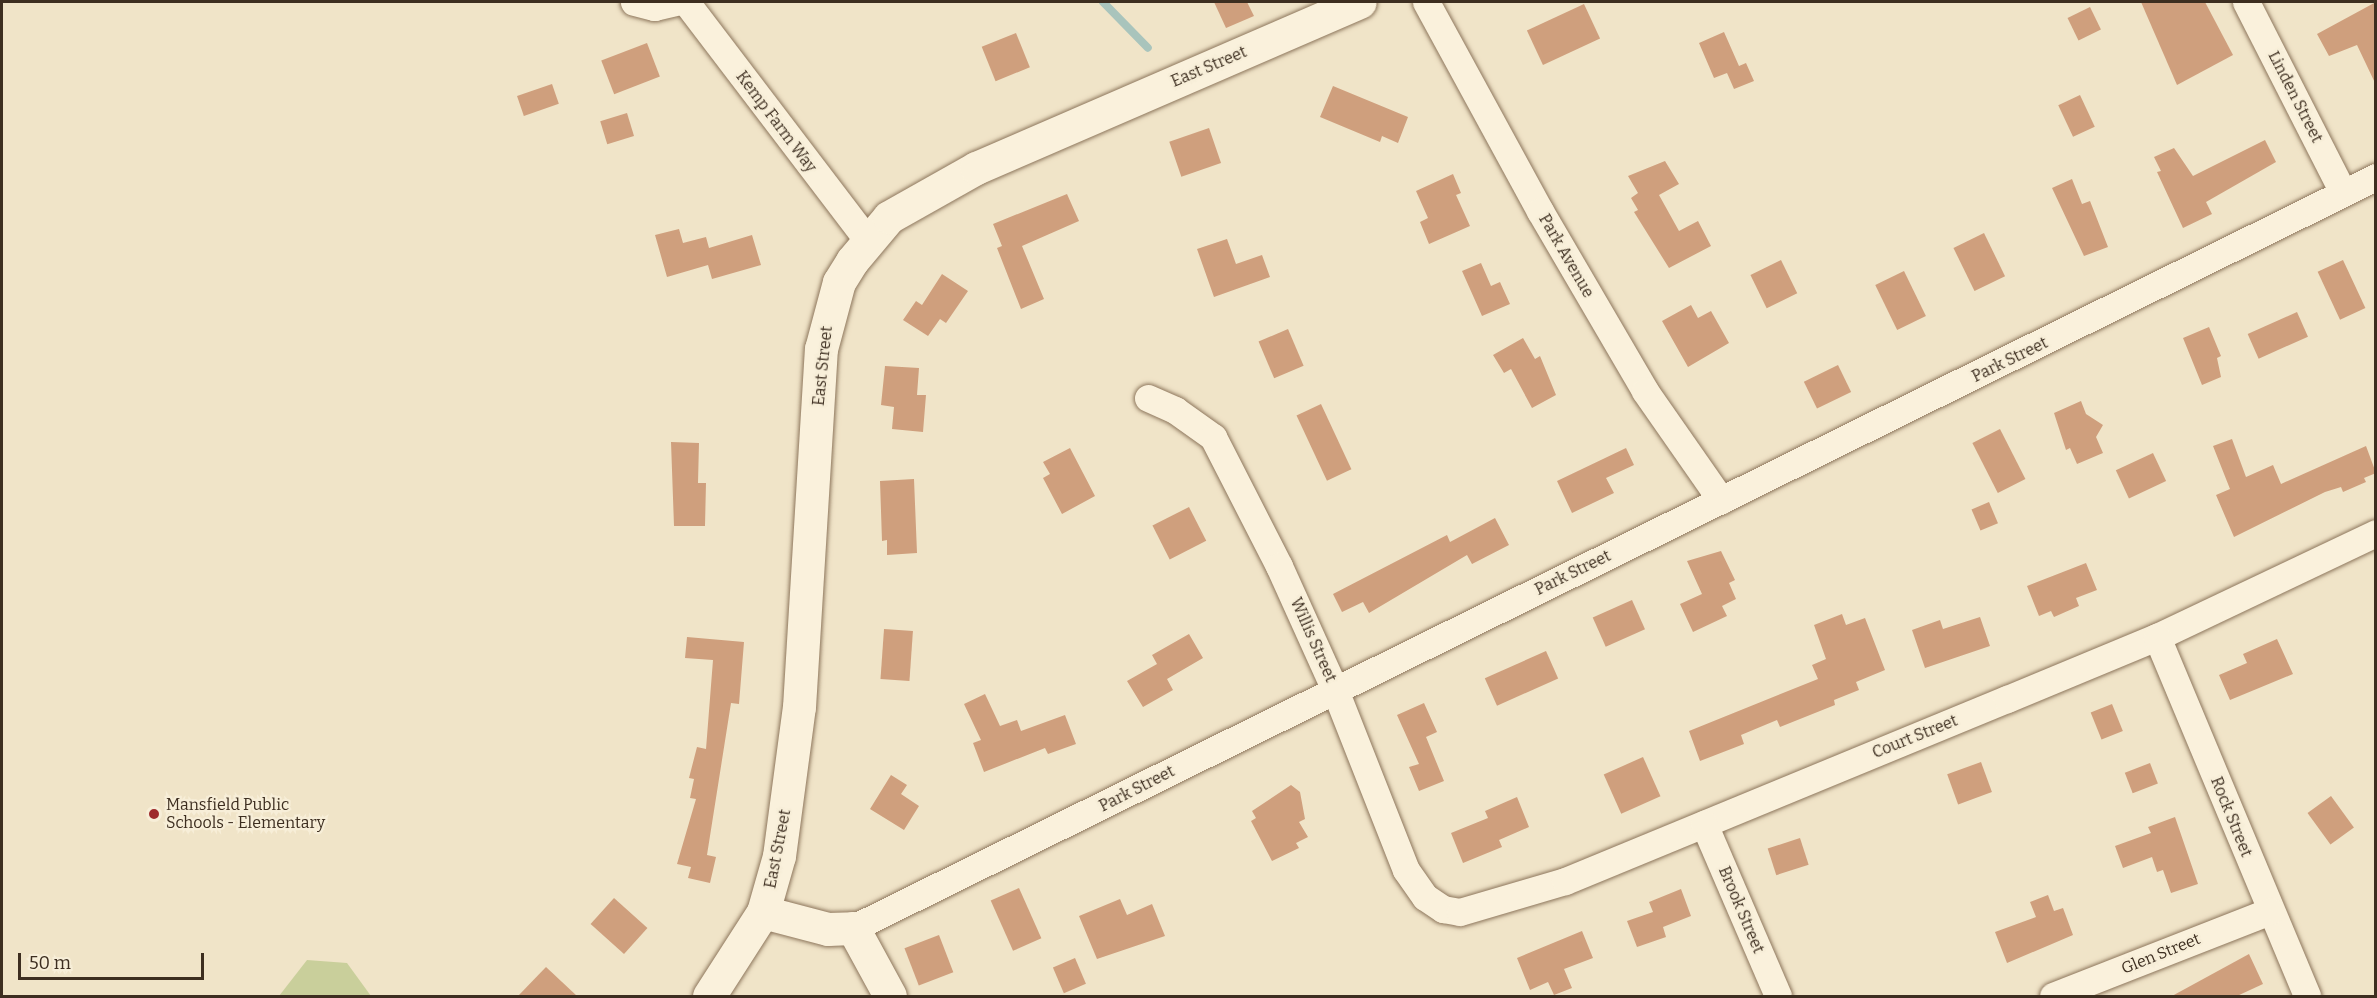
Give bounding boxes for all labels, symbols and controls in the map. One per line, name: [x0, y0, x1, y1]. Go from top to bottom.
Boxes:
street label: East Street: [1168, 42, 1250, 92]
street label: Linden Street: [2264, 48, 2326, 146]
street label: Kemp Farm Way: [732, 68, 820, 176]
street label: Park Avenue: [1534, 211, 1598, 301]
street label: East Street: [809, 325, 837, 407]
street label: Park Street: [1969, 333, 2051, 387]
street label: Park Street: [1532, 546, 1614, 600]
street label: Willis Street: [1286, 595, 1340, 685]
street label: Court Street: [1870, 711, 1960, 763]
street label: Park Street: [1096, 762, 1178, 816]
street label: Rock Street: [2206, 774, 2256, 860]
place label: Mansfield Public Schools - Elementary: [166, 795, 325, 833]
marker: Mansfield Public Schools - Elementary: [147, 807, 161, 821]
street label: East Street: [761, 808, 795, 890]
street label: Brook Street: [1714, 864, 1768, 956]
street label: Glen Street: [2119, 929, 2203, 979]
scale bar: [21, 941, 207, 979]
text: 50 m: [29, 952, 71, 974]

